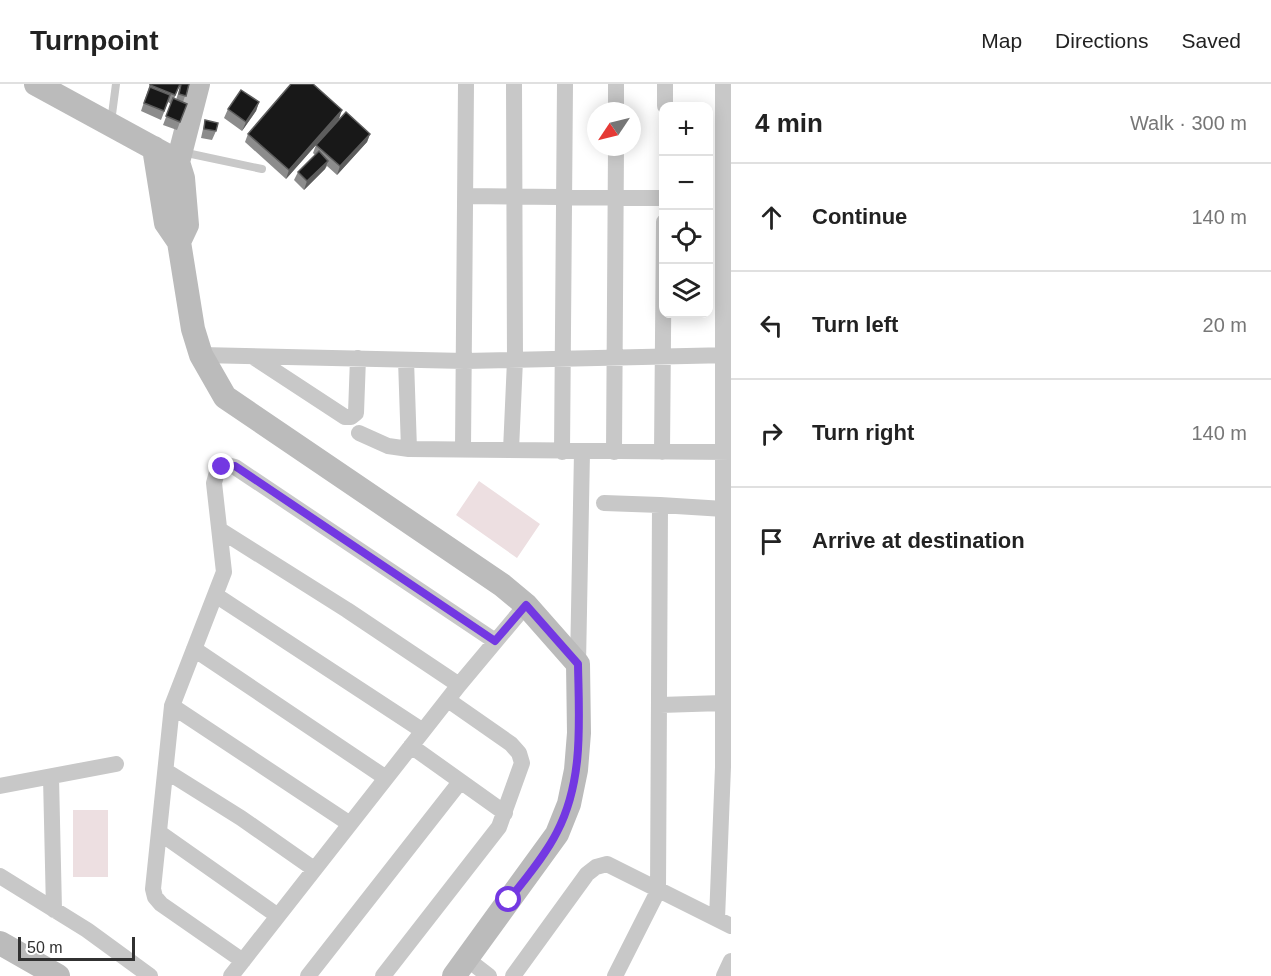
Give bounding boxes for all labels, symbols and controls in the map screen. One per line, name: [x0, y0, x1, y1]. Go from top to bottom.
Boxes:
text: Turnpoint: [30, 25, 159, 56]
text: Map: [981, 29, 1022, 52]
text: Directions: [1055, 29, 1148, 52]
text: Saved: [1181, 29, 1241, 52]
north arrow: [587, 102, 641, 156]
map controls: [659, 102, 713, 318]
button: +: [659, 102, 713, 156]
text: 4 min: [755, 108, 823, 138]
text: Walk · 300 m: [1130, 112, 1247, 134]
button: −: [659, 156, 713, 210]
icon: ahead: [755, 201, 788, 234]
text: Continue: [812, 204, 907, 229]
text: 140 m: [1191, 206, 1247, 228]
button: locate: [659, 210, 713, 264]
button: layers: [659, 264, 713, 318]
icon: left: [755, 309, 788, 342]
text: Turn left: [812, 312, 898, 337]
text: 20 m: [1203, 314, 1247, 336]
icon: right: [755, 417, 788, 450]
text: Turn right: [812, 420, 914, 445]
text: 140 m: [1191, 422, 1247, 444]
route end: [208, 453, 234, 479]
icon: arrive: [755, 525, 788, 558]
text: Arrive at destination: [812, 528, 1025, 553]
route start: [495, 886, 521, 912]
scale bar: [18, 934, 135, 962]
text: 50 m: [27, 939, 63, 956]

